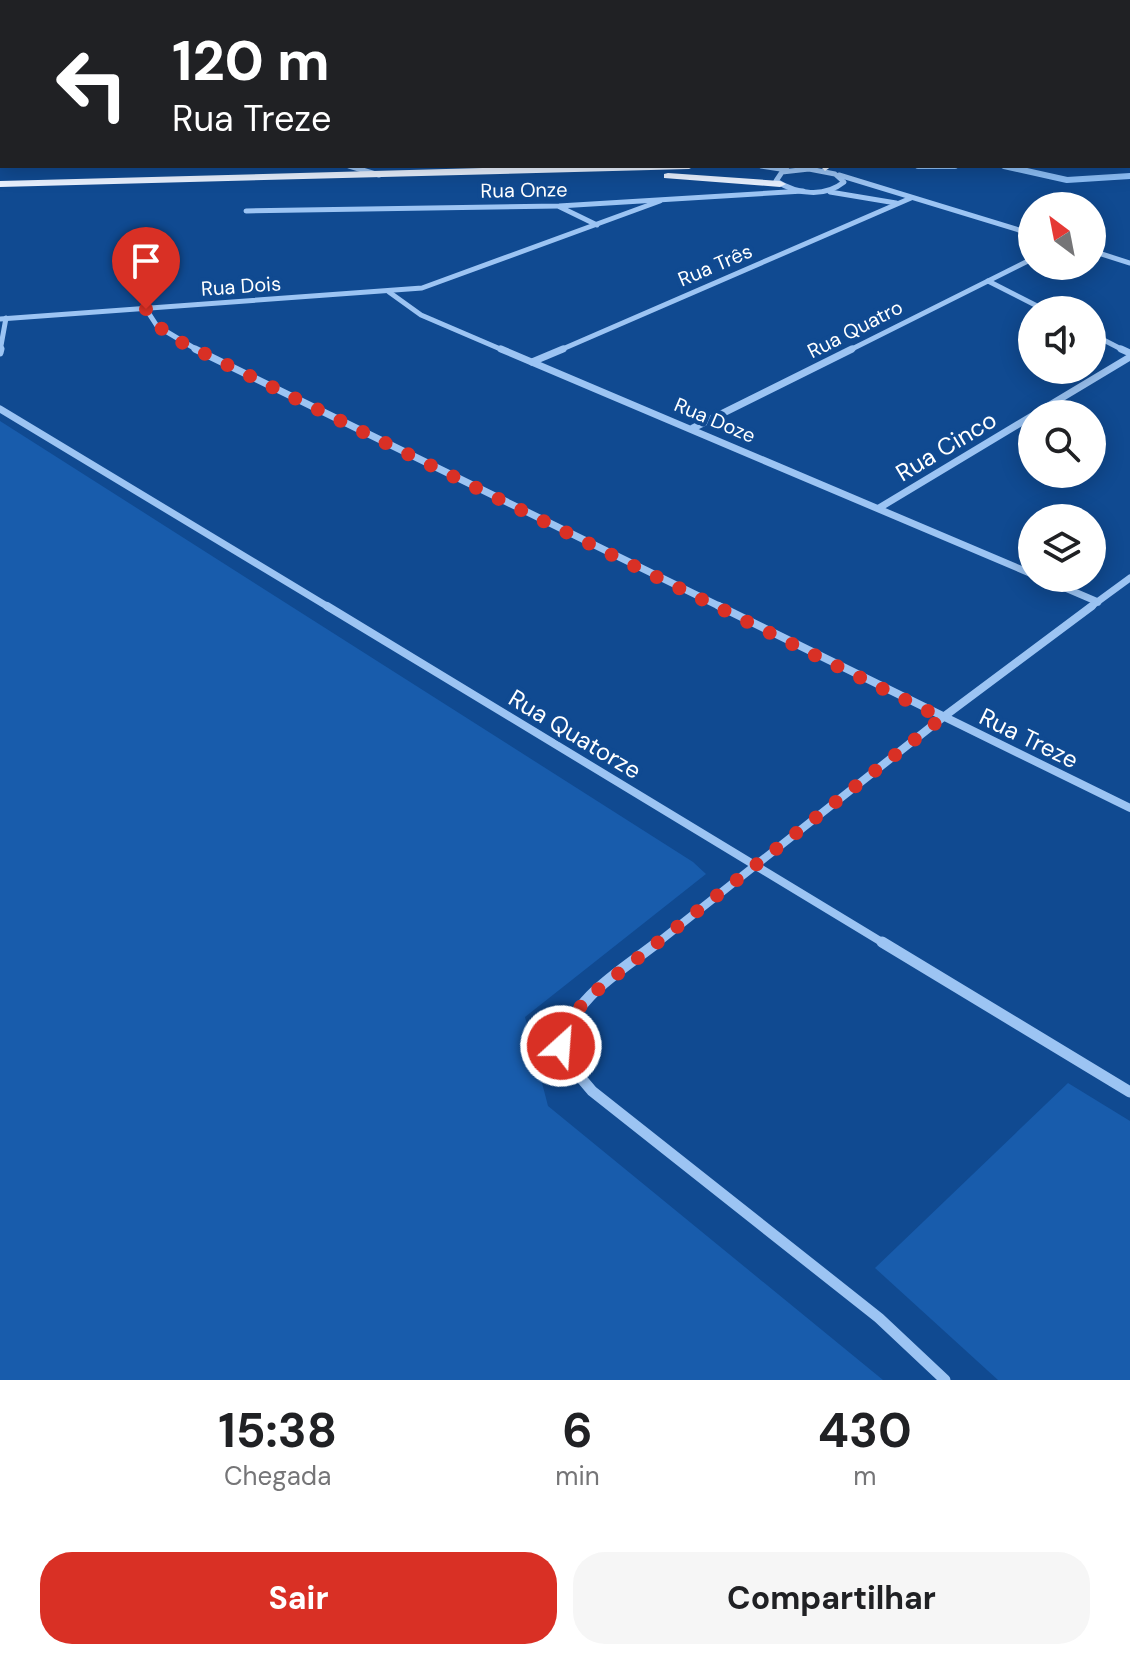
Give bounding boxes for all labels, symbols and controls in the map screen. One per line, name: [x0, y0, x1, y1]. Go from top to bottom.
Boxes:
text: 120 m: [172, 24, 330, 97]
icon: left: [40, 32, 144, 136]
text: Rua Treze: [172, 95, 331, 142]
street label: Rua Onze: [480, 176, 568, 204]
north arrow: [1018, 192, 1106, 280]
map controls: [1018, 192, 1106, 592]
pin: [112, 227, 180, 309]
street label: Rua Três: [674, 238, 756, 292]
icon: arrive: [124, 239, 168, 283]
street label: Rua Dois: [200, 270, 282, 302]
street label: Rua Quatro: [803, 294, 907, 364]
button: sound: [1018, 296, 1106, 384]
street label: Rua Doze: [670, 391, 760, 449]
button: search: [1018, 400, 1106, 488]
street label: Rua Cinco: [890, 404, 1002, 488]
button: layers: [1018, 504, 1106, 592]
street label: Rua Quatorze: [503, 682, 647, 786]
street label: Rua Treze: [974, 701, 1084, 775]
position arrow: [519, 1004, 603, 1088]
text: 15:38: [218, 1399, 337, 1462]
text: 6: [562, 1399, 593, 1462]
text: 430: [818, 1399, 912, 1462]
text: Chegada: [224, 1459, 331, 1493]
text: min: [555, 1459, 600, 1493]
text: m: [853, 1459, 876, 1493]
button: Sair: [40, 1552, 557, 1644]
button: Compartilhar: [573, 1552, 1090, 1644]

